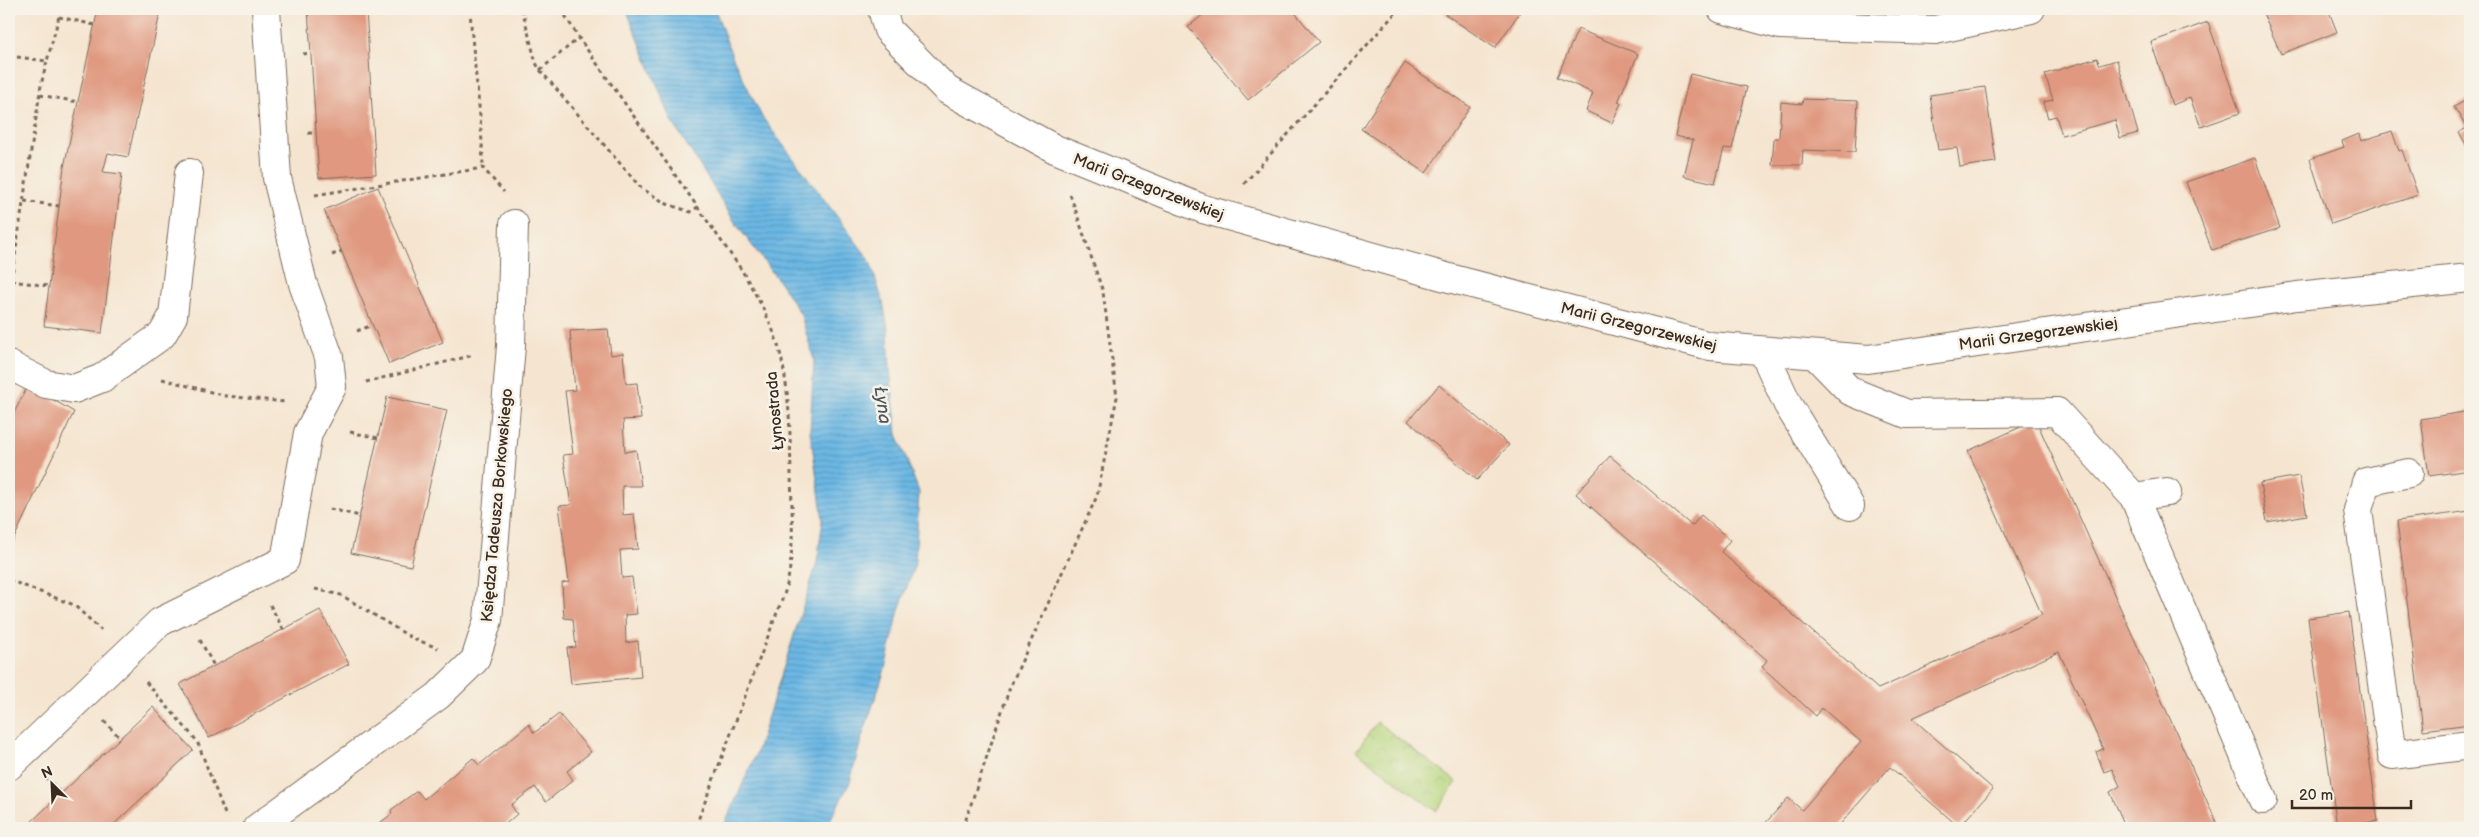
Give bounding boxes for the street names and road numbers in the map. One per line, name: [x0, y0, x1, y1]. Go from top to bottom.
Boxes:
street label: Marii Grzegorzewskiej: [1070, 150, 1227, 225]
street label: Marii Grzegorzewskiej: [1559, 299, 1719, 356]
street label: Marii Grzegorzewskiej: [1958, 314, 2119, 355]
street label: Łynostrada: [763, 370, 788, 451]
street label: Księdza Tadeusza Borkowskiego: [478, 387, 517, 623]

